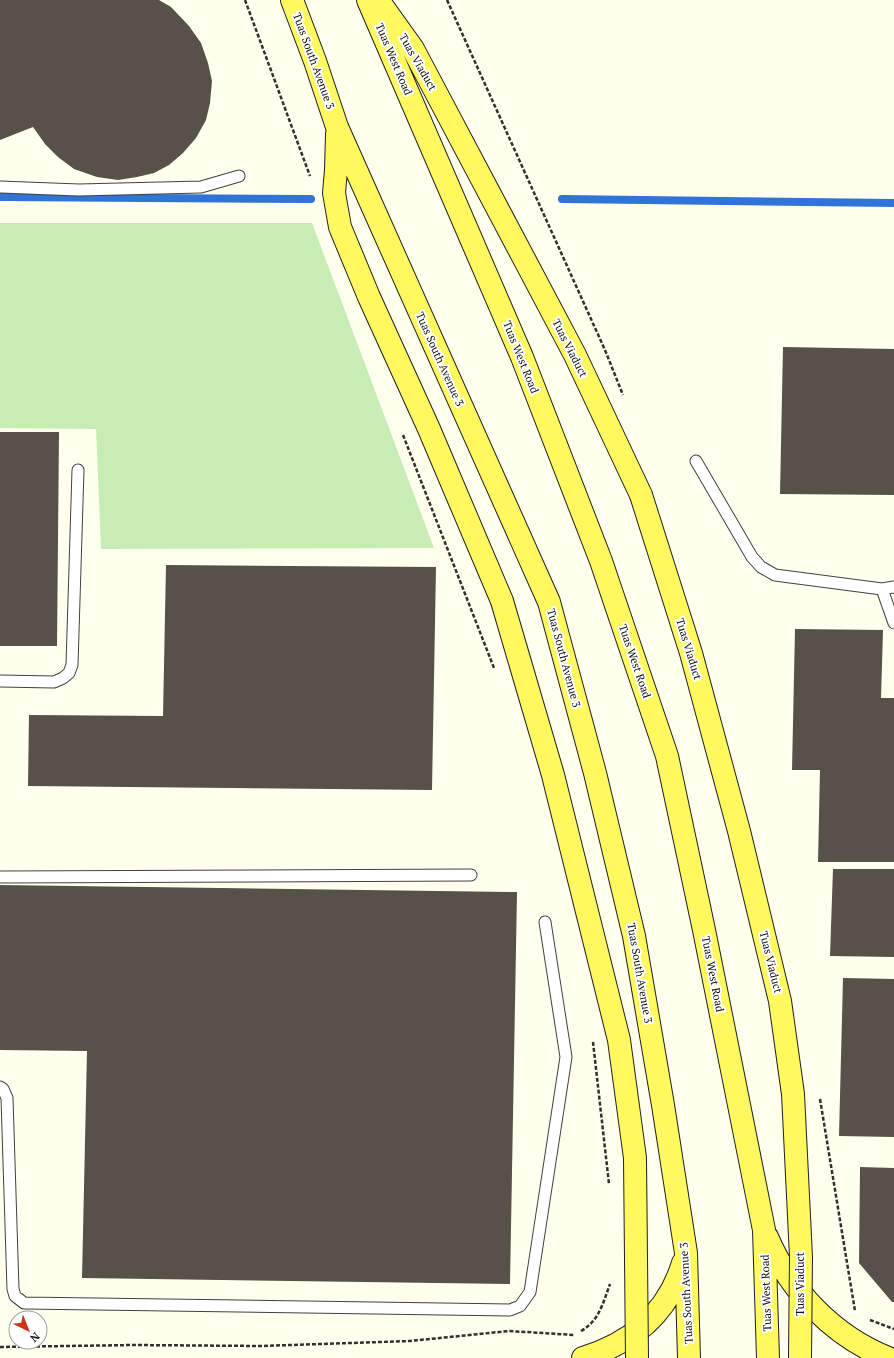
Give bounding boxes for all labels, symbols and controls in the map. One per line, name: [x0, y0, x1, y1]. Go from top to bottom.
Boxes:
street label: Tuas South Avenue 3: [290, 11, 338, 111]
street label: Tuas West Road: [373, 21, 415, 97]
street label: Tuas Viaduct: [396, 31, 440, 93]
street label: Tuas South Avenue 3: [413, 310, 467, 408]
street label: Tuas Viaduct: [549, 317, 591, 379]
street label: Tuas West Road: [500, 319, 542, 395]
street label: Tuas South Avenue 3: [544, 607, 584, 709]
street label: Tuas Viaduct: [673, 617, 705, 681]
street label: Tuas West Road: [616, 622, 654, 700]
street label: Tuas South Avenue 3: [624, 922, 656, 1024]
street label: Tuas Viaduct: [757, 930, 785, 994]
street label: Tuas West Road: [699, 935, 727, 1013]
street label: Tuas South Avenue 3: [676, 1242, 696, 1344]
street label: Tuas Viaduct: [793, 1252, 807, 1316]
street label: Tuas West Road: [758, 1254, 774, 1332]
north arrow: [8, 1310, 48, 1350]
text: N: [27, 1329, 43, 1346]

